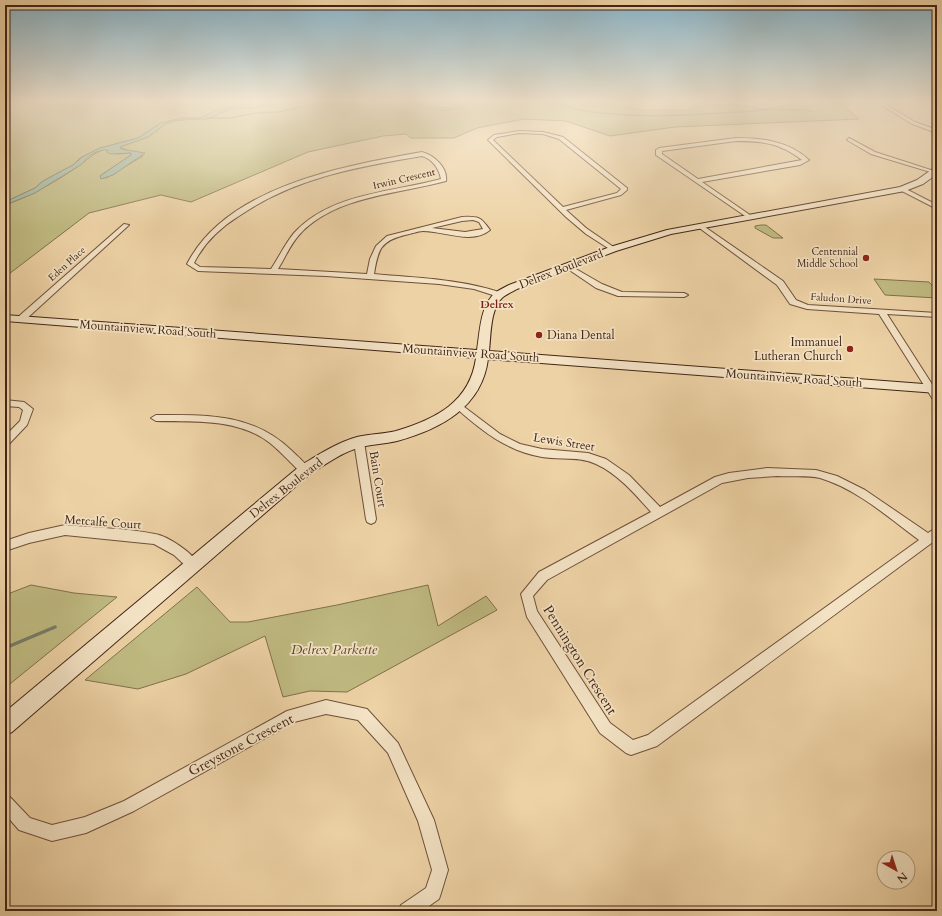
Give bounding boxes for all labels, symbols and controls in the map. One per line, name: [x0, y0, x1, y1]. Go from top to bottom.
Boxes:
street label: Irwin Crescent: [372, 165, 437, 193]
street label: Eden Place: [45, 243, 89, 285]
street label: Delrex Boulevard: [517, 245, 606, 292]
place label: Centennial Middle School: [797, 245, 858, 271]
marker: Centennial Middle School: [861, 253, 871, 263]
street label: Faludon Drive: [810, 290, 873, 308]
district label: Delrex: [480, 297, 514, 312]
street label: Mountainview Road South: [79, 316, 217, 342]
place label: Diana Dental: [547, 327, 615, 343]
marker: Diana Dental: [534, 330, 544, 340]
place label: Immanuel Lutheran Church: [754, 334, 842, 364]
street label: Mountainview Road South: [402, 340, 540, 366]
marker: Immanuel Lutheran Church: [845, 344, 855, 354]
street label: Mountainview Road South: [725, 365, 863, 391]
street label: Lewis Street: [532, 429, 596, 455]
street label: Bain Court: [366, 450, 390, 509]
street label: Delrex Boulevard: [246, 454, 326, 522]
street label: Metcalfe Court: [64, 511, 142, 533]
street label: Pennington Crescent: [539, 602, 622, 719]
park label: Delrex Parkette: [291, 640, 378, 659]
street label: Greystone Crescent: [185, 709, 297, 781]
north arrow: [876, 850, 916, 890]
text: N: [893, 869, 910, 887]

